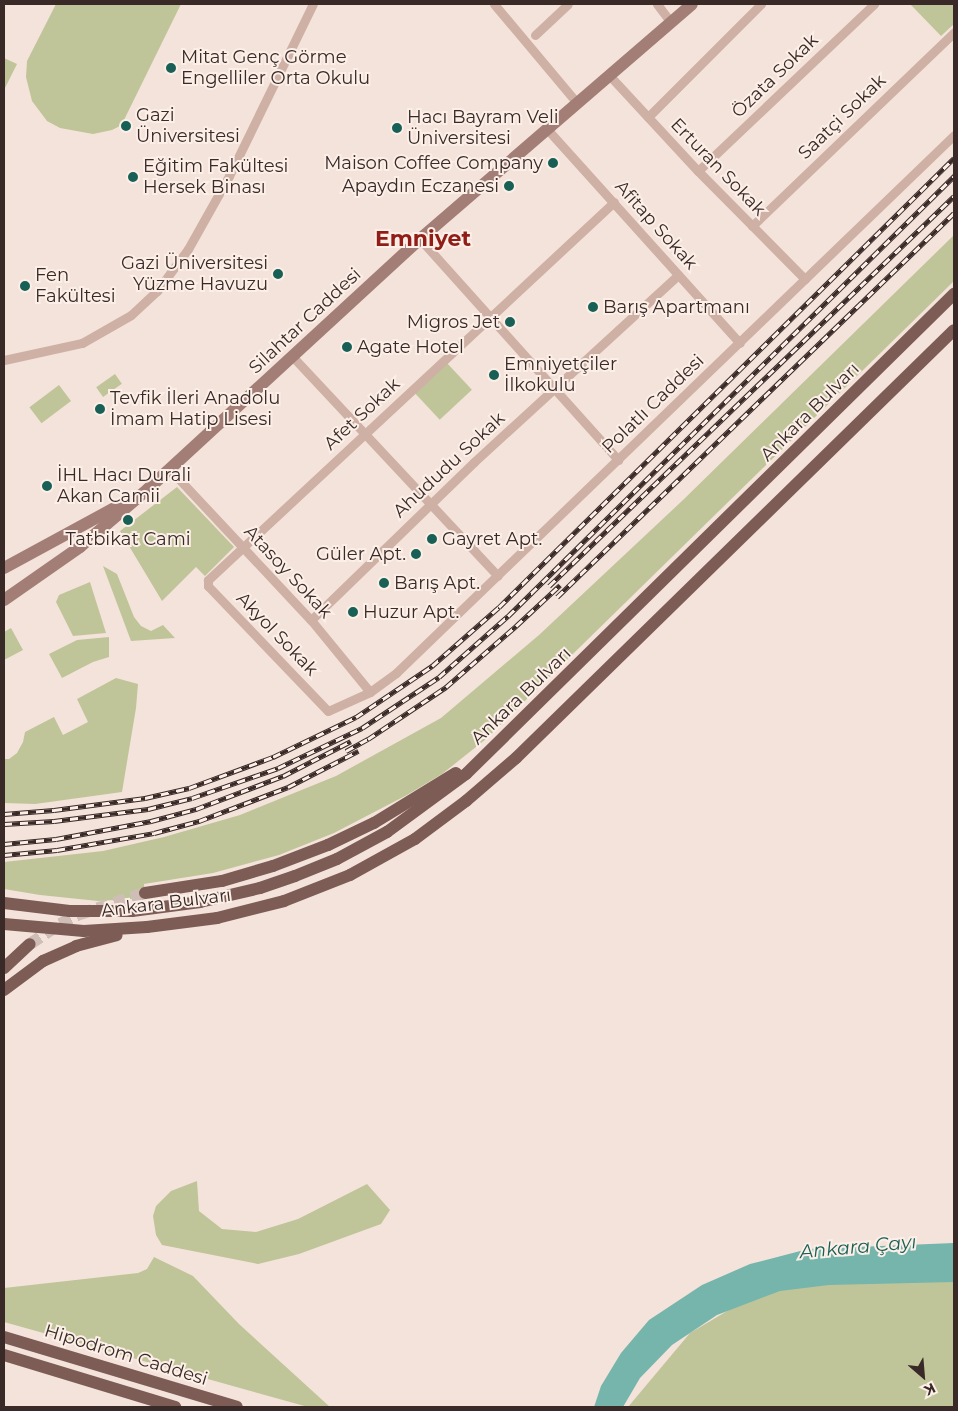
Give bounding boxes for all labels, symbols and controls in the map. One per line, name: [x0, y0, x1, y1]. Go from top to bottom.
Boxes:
street label: Özata Sokak: [727, 29, 823, 123]
place label: Mitat Genç Görme Engelliler Orta Okulu: [181, 47, 370, 90]
marker: Mitat Genç Görme Engelliler Orta Okulu: [165, 62, 177, 74]
street label: Saatçi Sokak: [794, 70, 890, 164]
place label: Gazi Üniversitesi: [136, 105, 240, 148]
place label: Hacı Bayram Veli Üniversitesi: [407, 107, 559, 150]
street label: Erturan Sokak: [666, 114, 770, 220]
marker: Gazi Üniversitesi: [120, 120, 132, 132]
marker: Hacı Bayram Veli Üniversitesi: [391, 122, 403, 134]
place label: Maison Coffee Company: [324, 152, 543, 174]
place label: Eğitim Fakültesi Hersek Binası: [143, 156, 288, 198]
marker: Maison Coffee Company: [547, 157, 559, 169]
marker: Eğitim Fakültesi Hersek Binası: [127, 171, 139, 183]
place label: Apaydın Eczanesi: [342, 175, 499, 197]
street label: Afitap Sokak: [610, 176, 702, 274]
marker: Apaydın Eczanesi: [503, 180, 515, 192]
district label: Emniyet: [375, 226, 471, 252]
place label: Gazi Üniversitesi Yüzme Havuzu: [121, 253, 268, 296]
street label: Silahtar Caddesi: [245, 264, 365, 378]
place label: Fen Fakültesi: [35, 265, 115, 308]
marker: Gazi Üniversitesi Yüzme Havuzu: [272, 268, 284, 280]
marker: Fen Fakültesi: [19, 280, 31, 292]
place label: Barış Apartmanı: [603, 296, 750, 318]
marker: Barış Apartmanı: [587, 301, 599, 313]
place label: Migros Jet: [407, 311, 500, 333]
marker: Migros Jet: [504, 316, 516, 328]
place label: Agate Hotel: [357, 336, 464, 358]
marker: Agate Hotel: [341, 341, 353, 353]
street label: Polatlı Caddesi: [598, 350, 708, 458]
place label: Emniyetçiler İlkokulu: [504, 354, 617, 396]
street label: Ankara Bulvarı: [756, 358, 864, 466]
marker: Emniyetçiler İlkokulu: [488, 369, 500, 381]
street label: Afet Sokak: [320, 373, 404, 455]
place label: Tevfik İleri Anadolu İmam Hatip Lisesi: [110, 388, 280, 430]
marker: Tevfik İleri Anadolu İmam Hatip Lisesi: [94, 403, 106, 415]
street label: Ahududu Sokak: [389, 408, 509, 522]
place label: İHL Hacı Durali Akan Camii: [57, 465, 191, 508]
marker: İHL Hacı Durali Akan Camii: [41, 480, 53, 492]
marker: Tatbikat Cami: [122, 514, 134, 526]
street label: Atasoy Sokak: [240, 521, 336, 623]
place label: Tatbikat Cami: [65, 528, 191, 550]
place label: Gayret Apt.: [442, 528, 542, 550]
marker: Gayret Apt.: [426, 533, 438, 545]
place label: Güler Apt.: [316, 543, 406, 565]
marker: Güler Apt.: [410, 548, 422, 560]
place label: Barış Apt.: [394, 572, 480, 594]
marker: Barış Apt.: [378, 577, 390, 589]
street label: Akyol Sokak: [232, 588, 322, 680]
place label: Huzur Apt.: [363, 601, 459, 623]
marker: Huzur Apt.: [347, 606, 359, 618]
street label: Ankara Bulvarı: [467, 643, 575, 749]
street label: Ankara Bulvarı: [100, 884, 232, 922]
water label: Ankara Çayı: [799, 1231, 917, 1263]
street label: Hipodrom Caddesi: [42, 1320, 210, 1390]
north arrow: [898, 1351, 948, 1401]
text: K: [921, 1379, 939, 1400]

